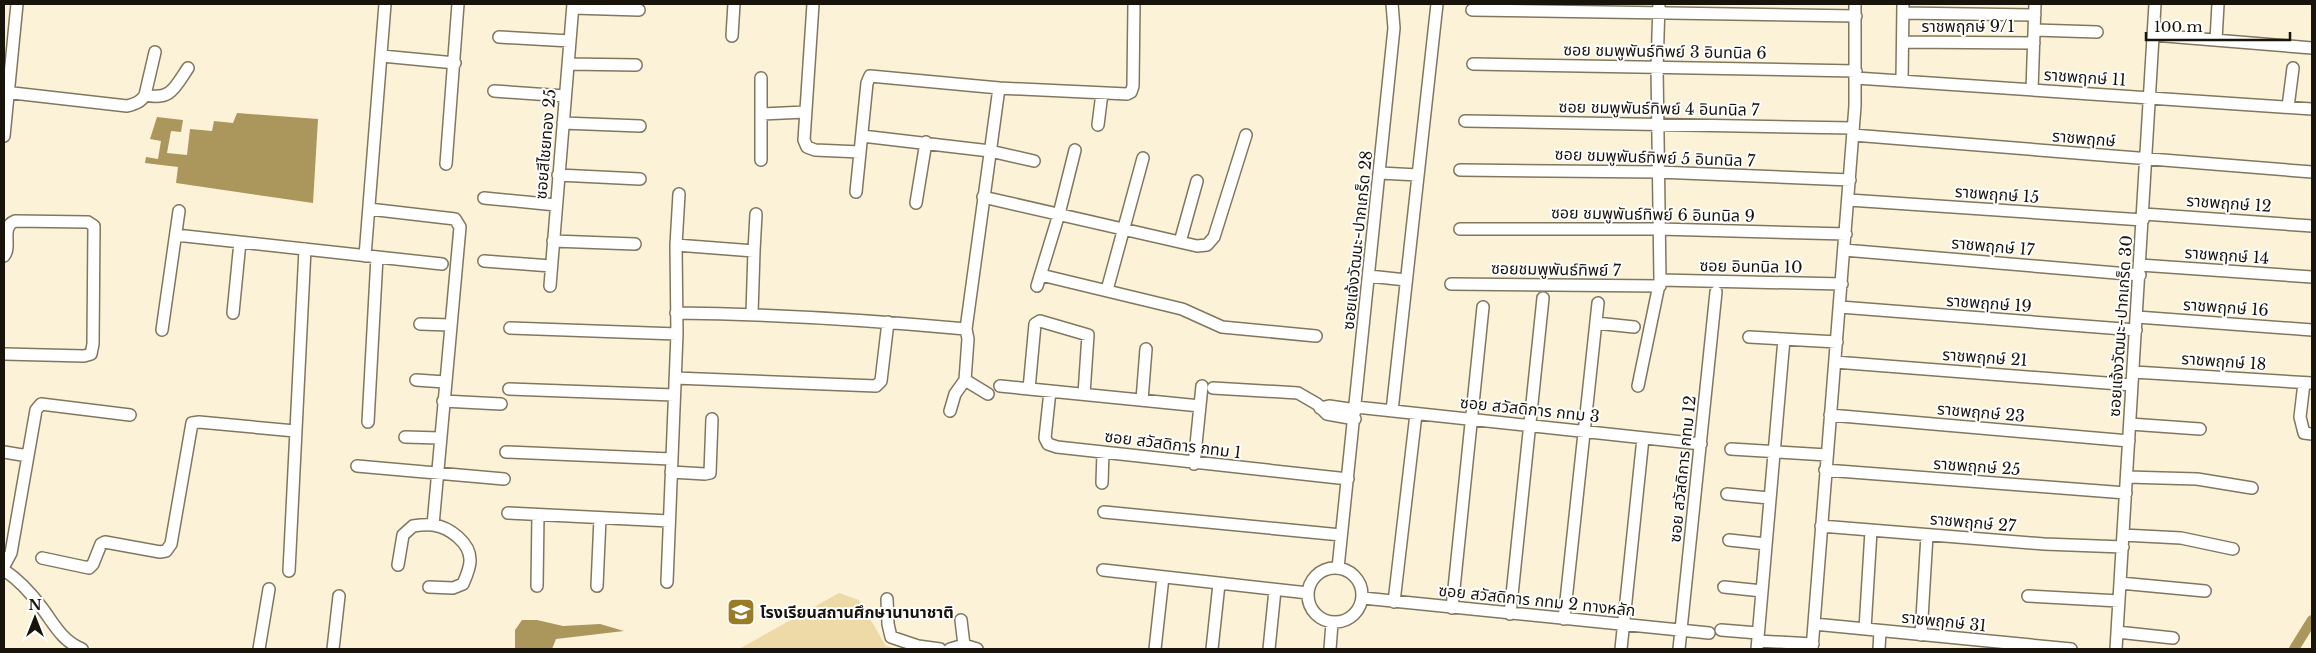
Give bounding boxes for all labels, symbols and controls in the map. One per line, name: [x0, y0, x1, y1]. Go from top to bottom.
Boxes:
scale bar: [2146, 10, 2290, 42]
street label: ราชพฤกษ์ 9/1: [1921, 16, 2015, 36]
text: 100 m: [2154, 17, 2203, 36]
street label: ซอย ชมพูพันธ์ทิพย์ 3 อินทนิล 6: [1563, 39, 1767, 63]
street label: ราชพฤกษ์ 11: [2043, 64, 2127, 90]
street label: ซอยสีไชยทอง 25: [530, 88, 560, 200]
street label: ซอย ชมพูพันธ์ทิพย์ 4 อินทนิล 7: [1558, 96, 1761, 120]
street label: ราชพฤกษ์: [2051, 125, 2117, 151]
street label: ซอย ชมพูพันธ์ทิพย์ 5 อินทนิล 7: [1554, 144, 1757, 171]
street label: ซอยแจ้งวัฒนะ-ปากเกร็ด 28: [1338, 149, 1376, 331]
street label: ราชพฤกษ์ 15: [1954, 181, 2040, 207]
street label: ราชพฤกษ์ 12: [2186, 190, 2272, 216]
street label: ซอย ชมพูพันธ์ทิพย์ 6 อินทนิล 9: [1551, 202, 1755, 226]
street label: ราชพฤกษ์ 17: [1951, 232, 2036, 260]
street label: ซอยแจ้งวัฒนะ-ปากเกร็ด 30: [2104, 235, 2136, 417]
street label: ราชพฤกษ์ 14: [2184, 242, 2270, 268]
street label: ซอย อินทนิล 10: [1699, 255, 1803, 277]
street label: ซอยชมพูพันธ์ทิพย์ 7: [1491, 258, 1622, 280]
street label: ราชพฤกษ์ 19: [1946, 290, 2032, 316]
street label: ราชพฤกษ์ 16: [2183, 294, 2269, 320]
street label: ราชพฤกษ์ 21: [1942, 344, 2028, 370]
street label: ราชพฤกษ์ 18: [2181, 348, 2267, 374]
street label: ซอย สวัสดิการ กทม 3: [1459, 392, 1601, 426]
street label: ซอย สวัสดิการ กทม 12: [1664, 395, 1700, 543]
street label: ราชพฤกษ์ 23: [1936, 398, 2026, 426]
street label: ซอย สวัสดิการ กทม 1: [1103, 426, 1243, 462]
street label: ราชพฤกษ์ 25: [1933, 453, 2021, 479]
street label: ราชพฤกษ์ 27: [1929, 508, 2018, 536]
street label: ซอย สวัสดิการ กทม 2 ทางหลัก: [1438, 580, 1636, 620]
north arrow: [10, 593, 60, 643]
text: N: [28, 596, 42, 614]
school or university icon: โรงเรียนสถานศึกษานานาชาติ: [726, 597, 756, 627]
place label: โรงเรียนสถานศึกษานานาชาติ: [760, 602, 954, 622]
street label: ราชพฤกษ์ 31: [1901, 607, 1987, 635]

